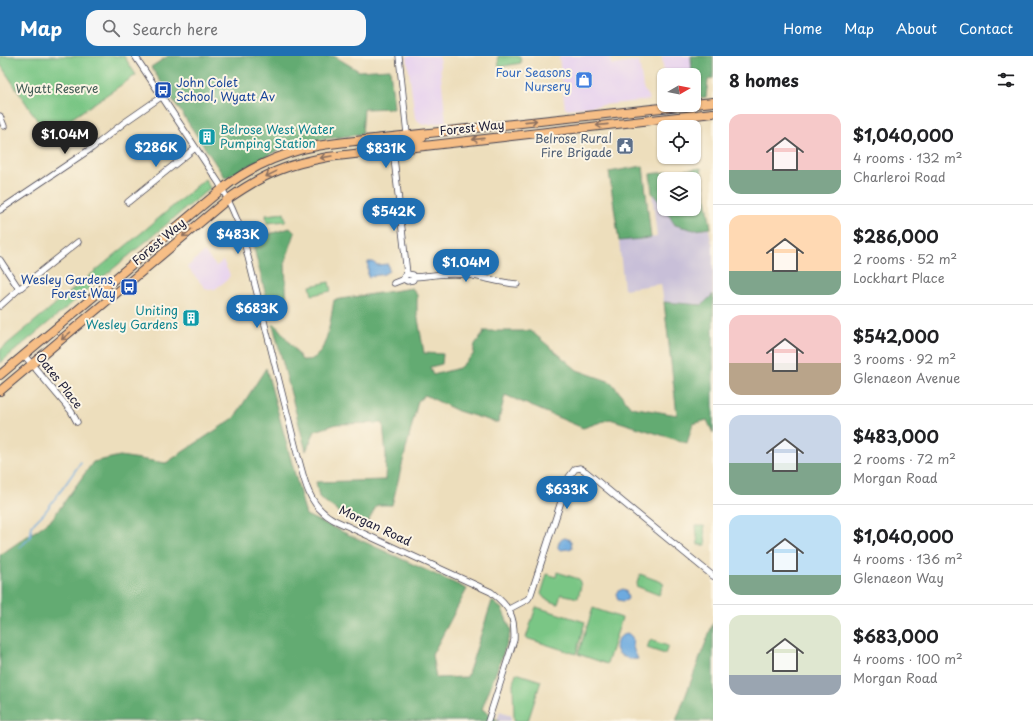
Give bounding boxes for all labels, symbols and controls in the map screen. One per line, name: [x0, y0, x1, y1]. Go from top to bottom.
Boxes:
search box: [86, 10, 366, 46]
text: Map: [20, 14, 62, 42]
icon: search: [100, 17, 122, 39]
text: Search here: [132, 17, 218, 40]
text: Home: [783, 18, 822, 39]
text: Map: [844, 18, 874, 39]
text: About: [896, 18, 937, 39]
text: Contact: [959, 18, 1013, 39]
place label: Four Seasons Nursery: [495, 63, 572, 95]
text: 8 homes: [729, 67, 799, 93]
north arrow: [657, 68, 701, 112]
map controls: [657, 68, 701, 216]
icon: filters: [995, 69, 1017, 91]
shop icon: Four Seasons Nursery: [574, 70, 594, 90]
place label: John Colet School, Wyatt Av: [176, 73, 276, 105]
park label: Wyatt Reserve: [16, 79, 98, 97]
bus stop icon: John Colet School, Wyatt Av: [153, 80, 173, 100]
street label: Forest Way: [439, 115, 505, 139]
one-way arrow: [524, 117, 537, 125]
place label: Belrose West Water Pumping Station: [220, 120, 335, 152]
button: locate: [657, 120, 701, 164]
pin: $1.04M: [32, 121, 98, 155]
one-way arrow: [596, 122, 609, 129]
text: $1,040,000: [853, 122, 954, 148]
text: $1.04M: [41, 124, 89, 143]
building icon: Belrose West Water Pumping Station: [197, 127, 217, 147]
place label: Belrose Rural Fire Brigade: [535, 129, 612, 161]
icon: home: [761, 130, 809, 178]
pin: $286K: [128, 134, 184, 168]
pin: $831K: [358, 135, 414, 169]
one-way arrow: [472, 135, 485, 143]
public building icon: Belrose Rural Fire Brigade: [615, 136, 635, 156]
text: $286K: [134, 137, 178, 156]
text: $831K: [366, 138, 406, 157]
text: 4 rooms · 132 m²: [853, 148, 963, 167]
one-way arrow: [320, 153, 333, 161]
text: Charleroi Road: [853, 167, 945, 186]
one-way arrow: [265, 171, 277, 178]
button: layers: [657, 172, 701, 216]
pin: $542K: [366, 198, 422, 232]
text: $542K: [372, 201, 416, 220]
street label: Forest Way: [128, 213, 189, 269]
pin: $483K: [210, 221, 266, 255]
text: $286,000: [853, 223, 939, 249]
text: $483K: [216, 224, 260, 243]
one-way arrow: [182, 229, 193, 238]
icon: home: [761, 231, 809, 279]
pin: $1.04M: [433, 249, 499, 283]
text: 2 rooms · 52 m²: [853, 249, 957, 268]
text: $1.04M: [442, 252, 490, 271]
text: Lockhart Place: [853, 268, 945, 287]
place label: Wesley Gardens, Forest Way: [21, 270, 116, 302]
bus stop icon: Wesley Gardens, Forest Way: [119, 277, 139, 297]
pin: $683K: [229, 295, 285, 329]
text: $683K: [236, 298, 278, 317]
place label: Uniting Wesley Gardens: [86, 301, 179, 333]
building icon: Uniting Wesley Gardens: [181, 308, 201, 328]
text: $542,000: [853, 323, 939, 349]
icon: home: [761, 331, 809, 379]
one-way arrow: [60, 332, 71, 341]
street label: Oates Place: [32, 349, 87, 412]
text: 3 rooms · 92 m²: [853, 349, 956, 368]
text: Glenaeon Avenue: [853, 368, 960, 387]
text: $483,000: [853, 423, 939, 449]
icon: home: [761, 431, 809, 479]
text: 2 rooms · 72 m²: [853, 449, 956, 468]
text: Morgan Road: [853, 468, 938, 487]
pin: $633K: [539, 476, 595, 510]
text: $633K: [545, 479, 589, 498]
street label: Morgan Road: [336, 500, 415, 550]
text: $1,040,000: [853, 523, 954, 549]
icon: home: [761, 531, 809, 579]
text: 4 rooms · 136 m²: [853, 549, 963, 568]
text: Glenaeon Way: [853, 568, 944, 587]
text: $683,000: [853, 623, 939, 649]
icon: home: [761, 631, 809, 679]
text: 4 rooms · 100 m²: [853, 649, 963, 668]
text: Morgan Road: [853, 668, 938, 687]

